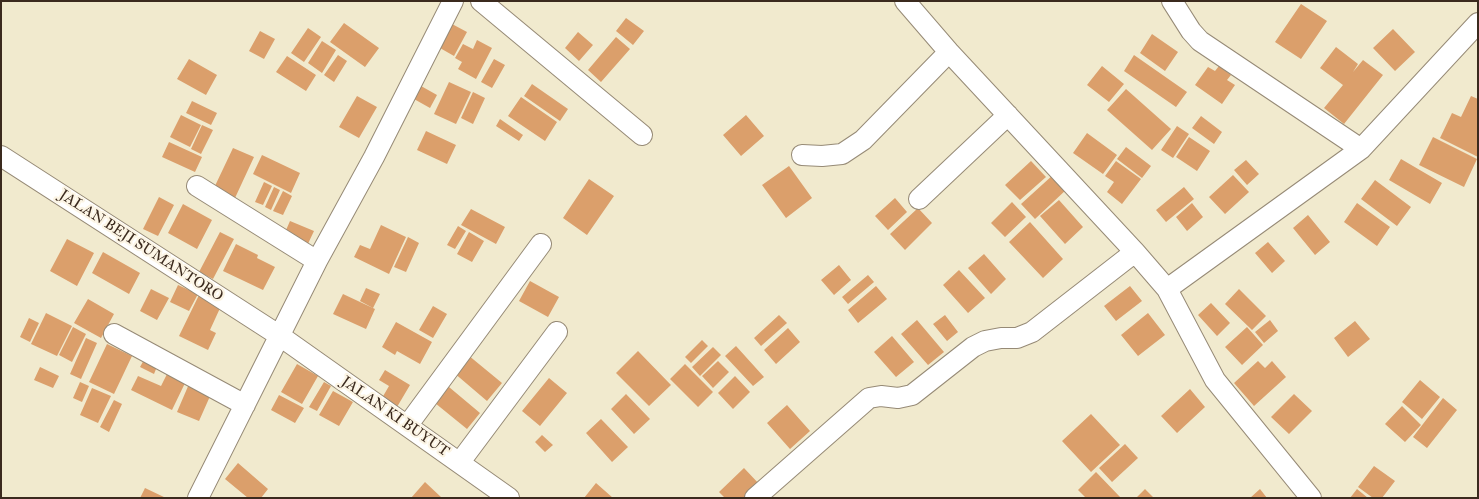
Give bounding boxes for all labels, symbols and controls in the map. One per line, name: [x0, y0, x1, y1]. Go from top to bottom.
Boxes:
street label: JALAN BEJI SUMANTORO: [56, 186, 226, 306]
street label: JALAN KI BUYUT: [338, 373, 452, 461]

